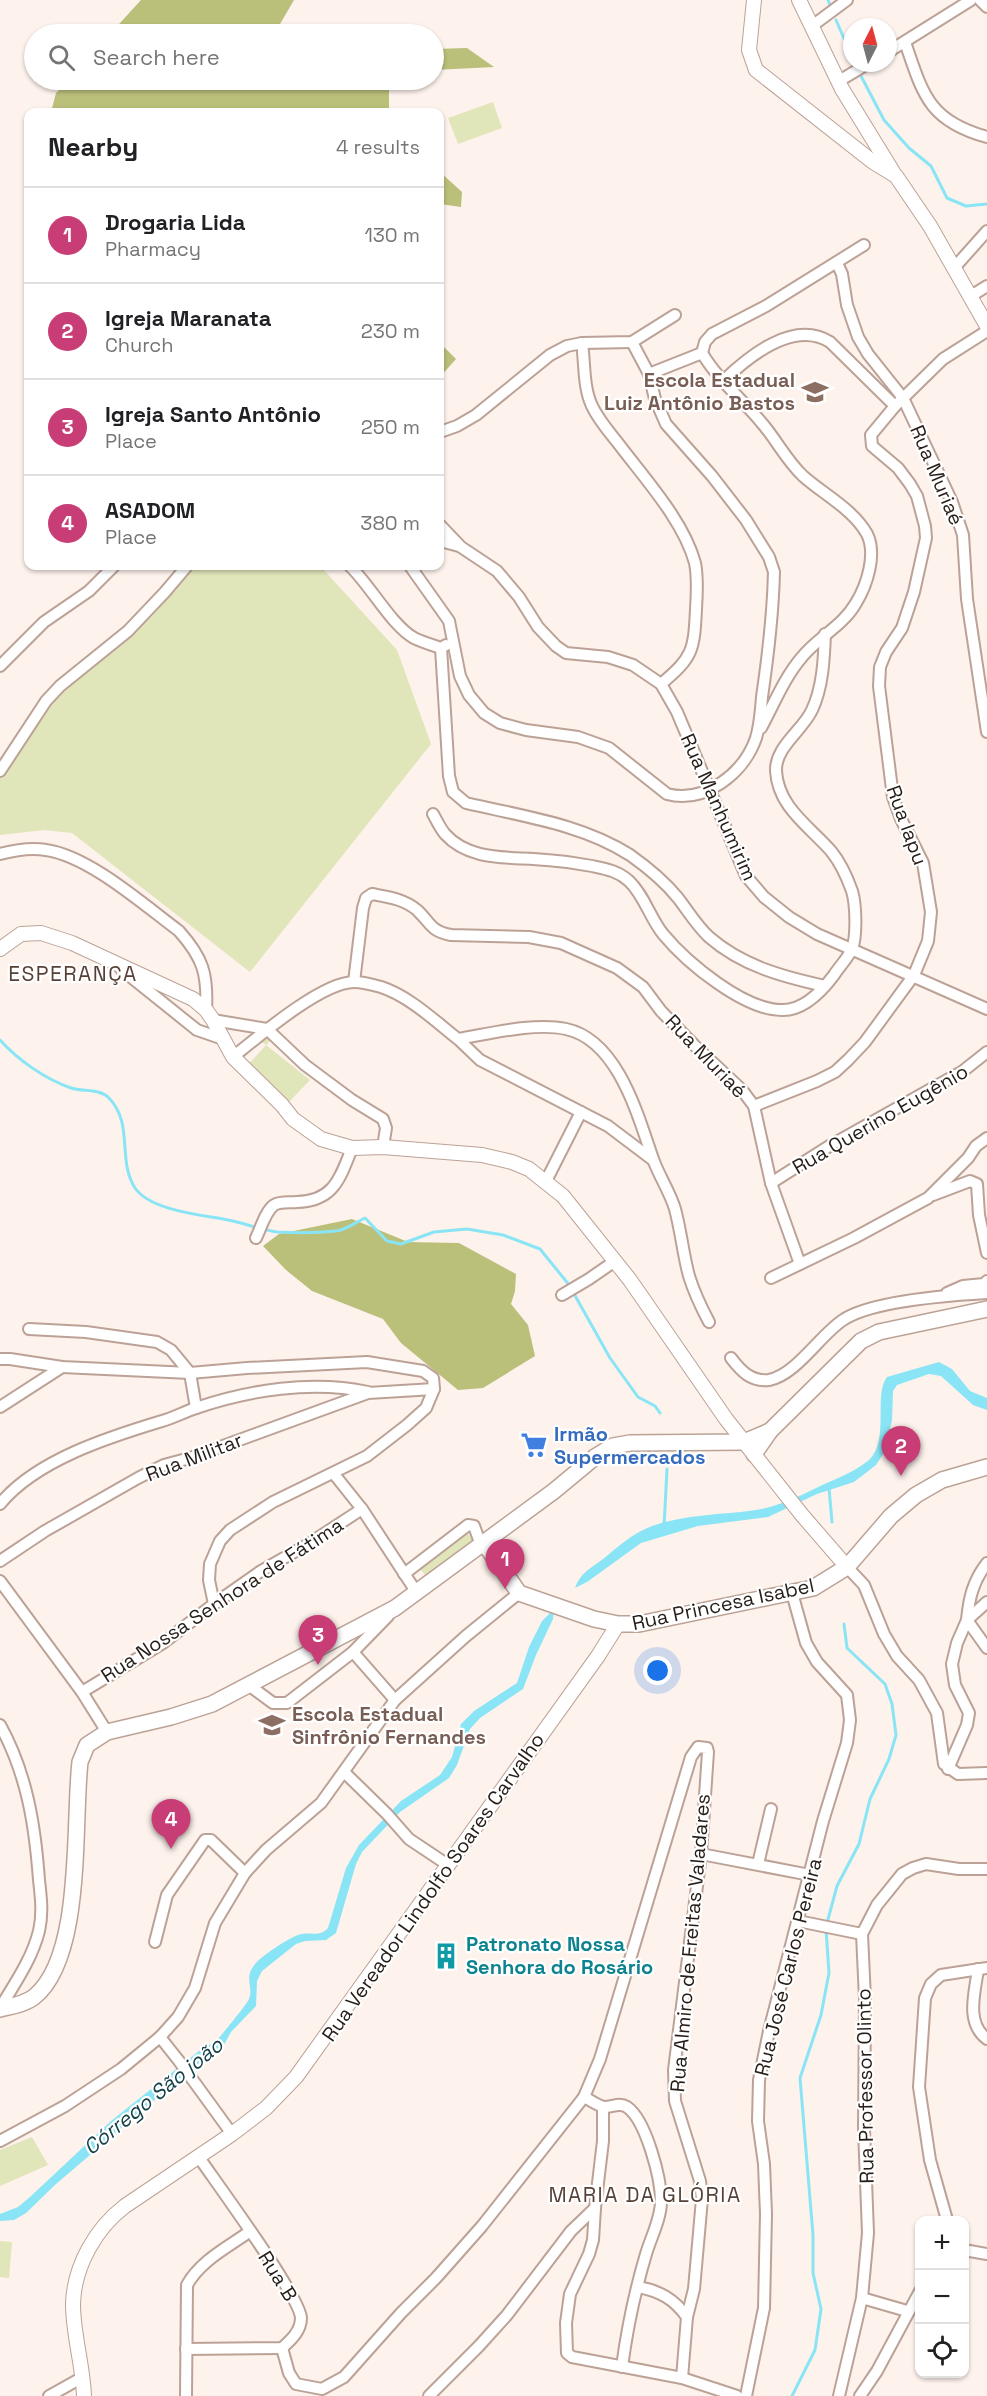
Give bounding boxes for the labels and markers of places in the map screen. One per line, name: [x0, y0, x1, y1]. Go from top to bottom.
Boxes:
place label: Escola Estadual Luiz Antônio Bastos: [604, 367, 795, 416]
school or university icon: Escola Estadual Luiz Antônio Bastos: [800, 377, 830, 407]
place label: Irmão Supermercados: [554, 1421, 705, 1470]
pin: 2: [882, 1426, 920, 1476]
supermarket icon: Irmão Supermercados: [519, 1430, 549, 1460]
pin: 1: [486, 1540, 524, 1589]
pin: 3: [298, 1616, 338, 1665]
place label: Escola Estadual Sinfrônio Fernandes: [292, 1701, 486, 1750]
school or university icon: Escola Estadual Sinfrônio Fernandes: [257, 1710, 287, 1740]
pin: 4: [152, 1800, 190, 1849]
place label: Patronato Nossa Senhora do Rosário: [466, 1931, 653, 1980]
building icon: Patronato Nossa Senhora do Rosário: [431, 1941, 461, 1971]

